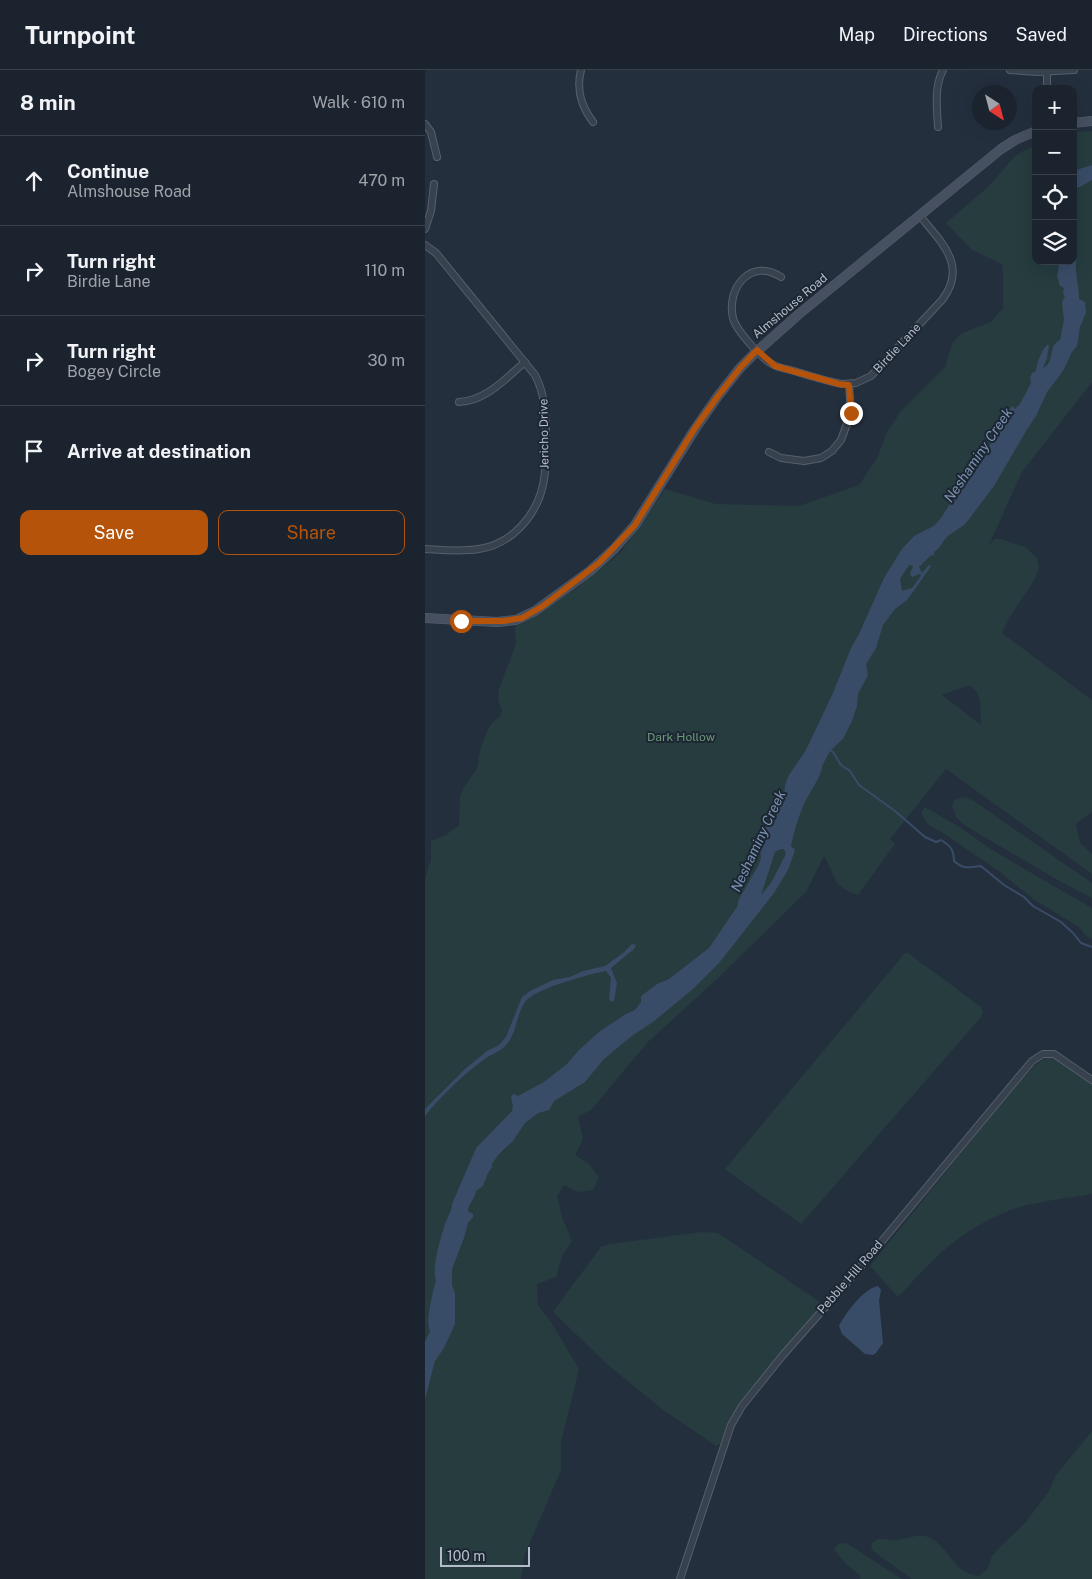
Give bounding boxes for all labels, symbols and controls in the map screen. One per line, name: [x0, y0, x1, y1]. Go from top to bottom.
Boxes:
text: Turnpoint: [25, 21, 135, 49]
text: Map: [838, 24, 875, 45]
text: Directions: [903, 24, 988, 45]
text: Saved: [1016, 24, 1067, 45]
north arrow: [972, 85, 1017, 130]
map controls: [1032, 85, 1077, 265]
button: +: [1032, 85, 1077, 130]
text: 8 min: [20, 90, 76, 115]
text: Walk · 610 m: [313, 93, 405, 112]
button: −: [1032, 130, 1077, 175]
text: Continue: [67, 160, 149, 182]
icon: ahead: [20, 167, 48, 195]
text: 470 m: [358, 171, 405, 190]
button: locate: [1032, 175, 1077, 220]
text: Almshouse Road: [67, 182, 191, 201]
button: layers: [1032, 220, 1077, 265]
text: Turn right: [67, 250, 156, 272]
icon: right: [20, 257, 48, 285]
text: 110 m: [364, 261, 405, 280]
street label: Almshouse Road: [750, 271, 830, 341]
text: Birdie Lane: [67, 272, 151, 291]
street label: Birdie Lane: [871, 320, 924, 376]
text: Turn right: [67, 340, 156, 362]
icon: right: [20, 347, 48, 375]
text: 30 m: [368, 351, 405, 370]
text: Bogey Circle: [67, 362, 161, 381]
street label: Jericho Drive: [536, 398, 552, 470]
route end: [840, 402, 863, 425]
water label: Neshaminy Creek: [941, 404, 1016, 505]
icon: arrive: [20, 437, 48, 465]
text: Arrive at destination: [67, 440, 251, 462]
button: Save: [20, 510, 208, 555]
button: Share: [218, 510, 405, 555]
route start: [450, 610, 473, 633]
park label: Dark Hollow: [647, 730, 716, 744]
water label: Neshaminy Creek: [727, 787, 789, 894]
street label: Pebble Hill Road: [814, 1238, 886, 1316]
scale bar: [440, 1544, 530, 1567]
text: 100 m: [447, 1548, 485, 1564]

